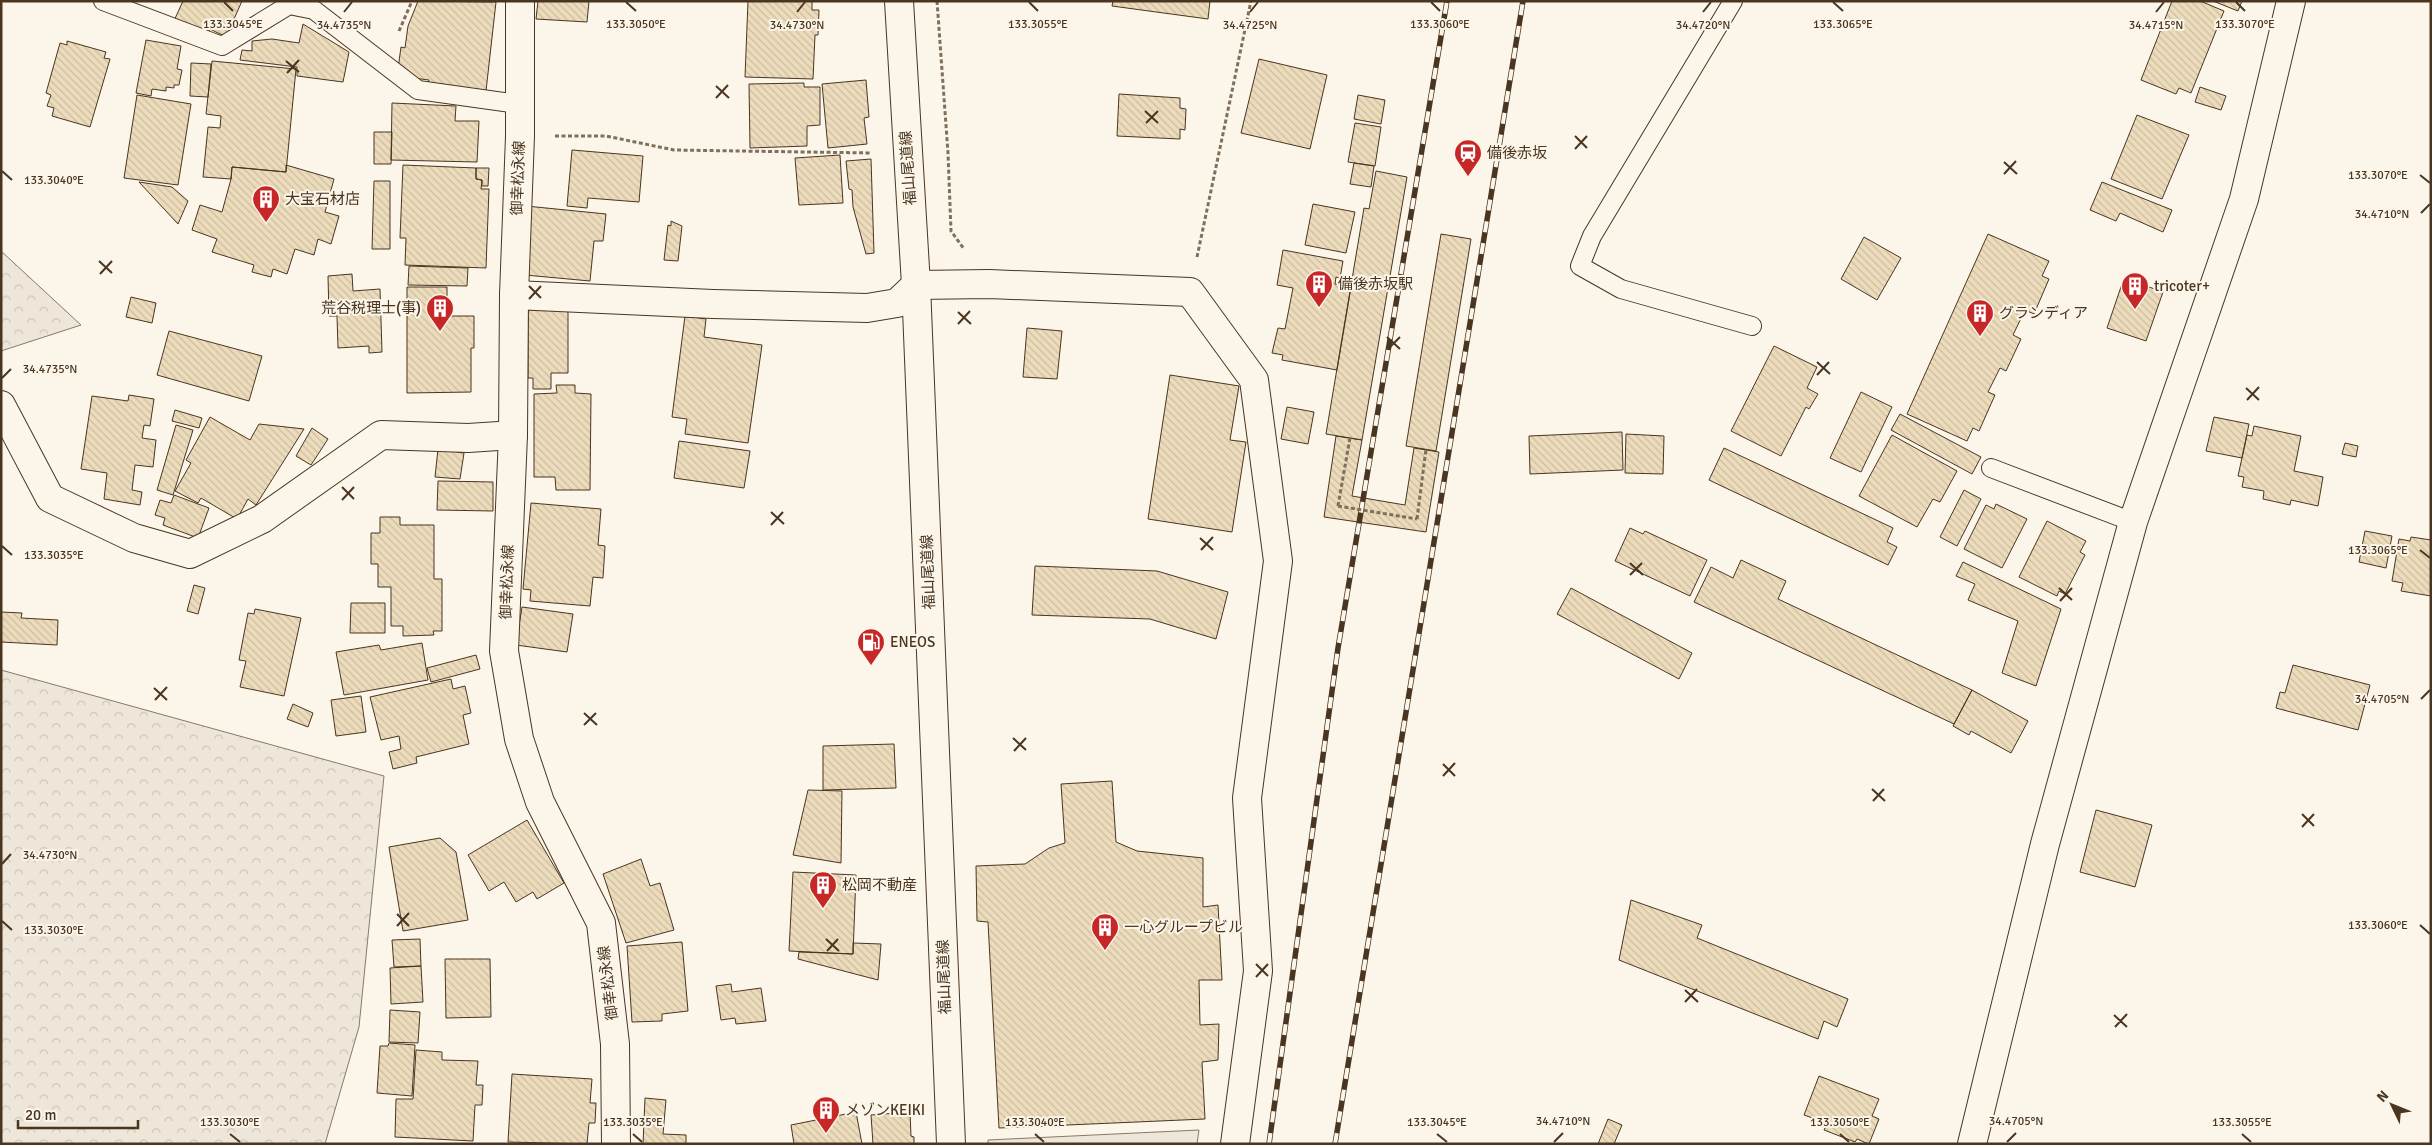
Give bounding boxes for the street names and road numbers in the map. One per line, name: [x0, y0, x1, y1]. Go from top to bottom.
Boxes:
street label: 福山尾道線: [896, 130, 920, 206]
street label: 御幸松永線: [508, 140, 528, 216]
street label: 福山尾道線: [918, 534, 938, 610]
street label: 御幸松永線: [497, 544, 517, 620]
street label: 福山尾道線: [934, 939, 954, 1015]
street label: 御幸松永線: [594, 945, 622, 1021]

